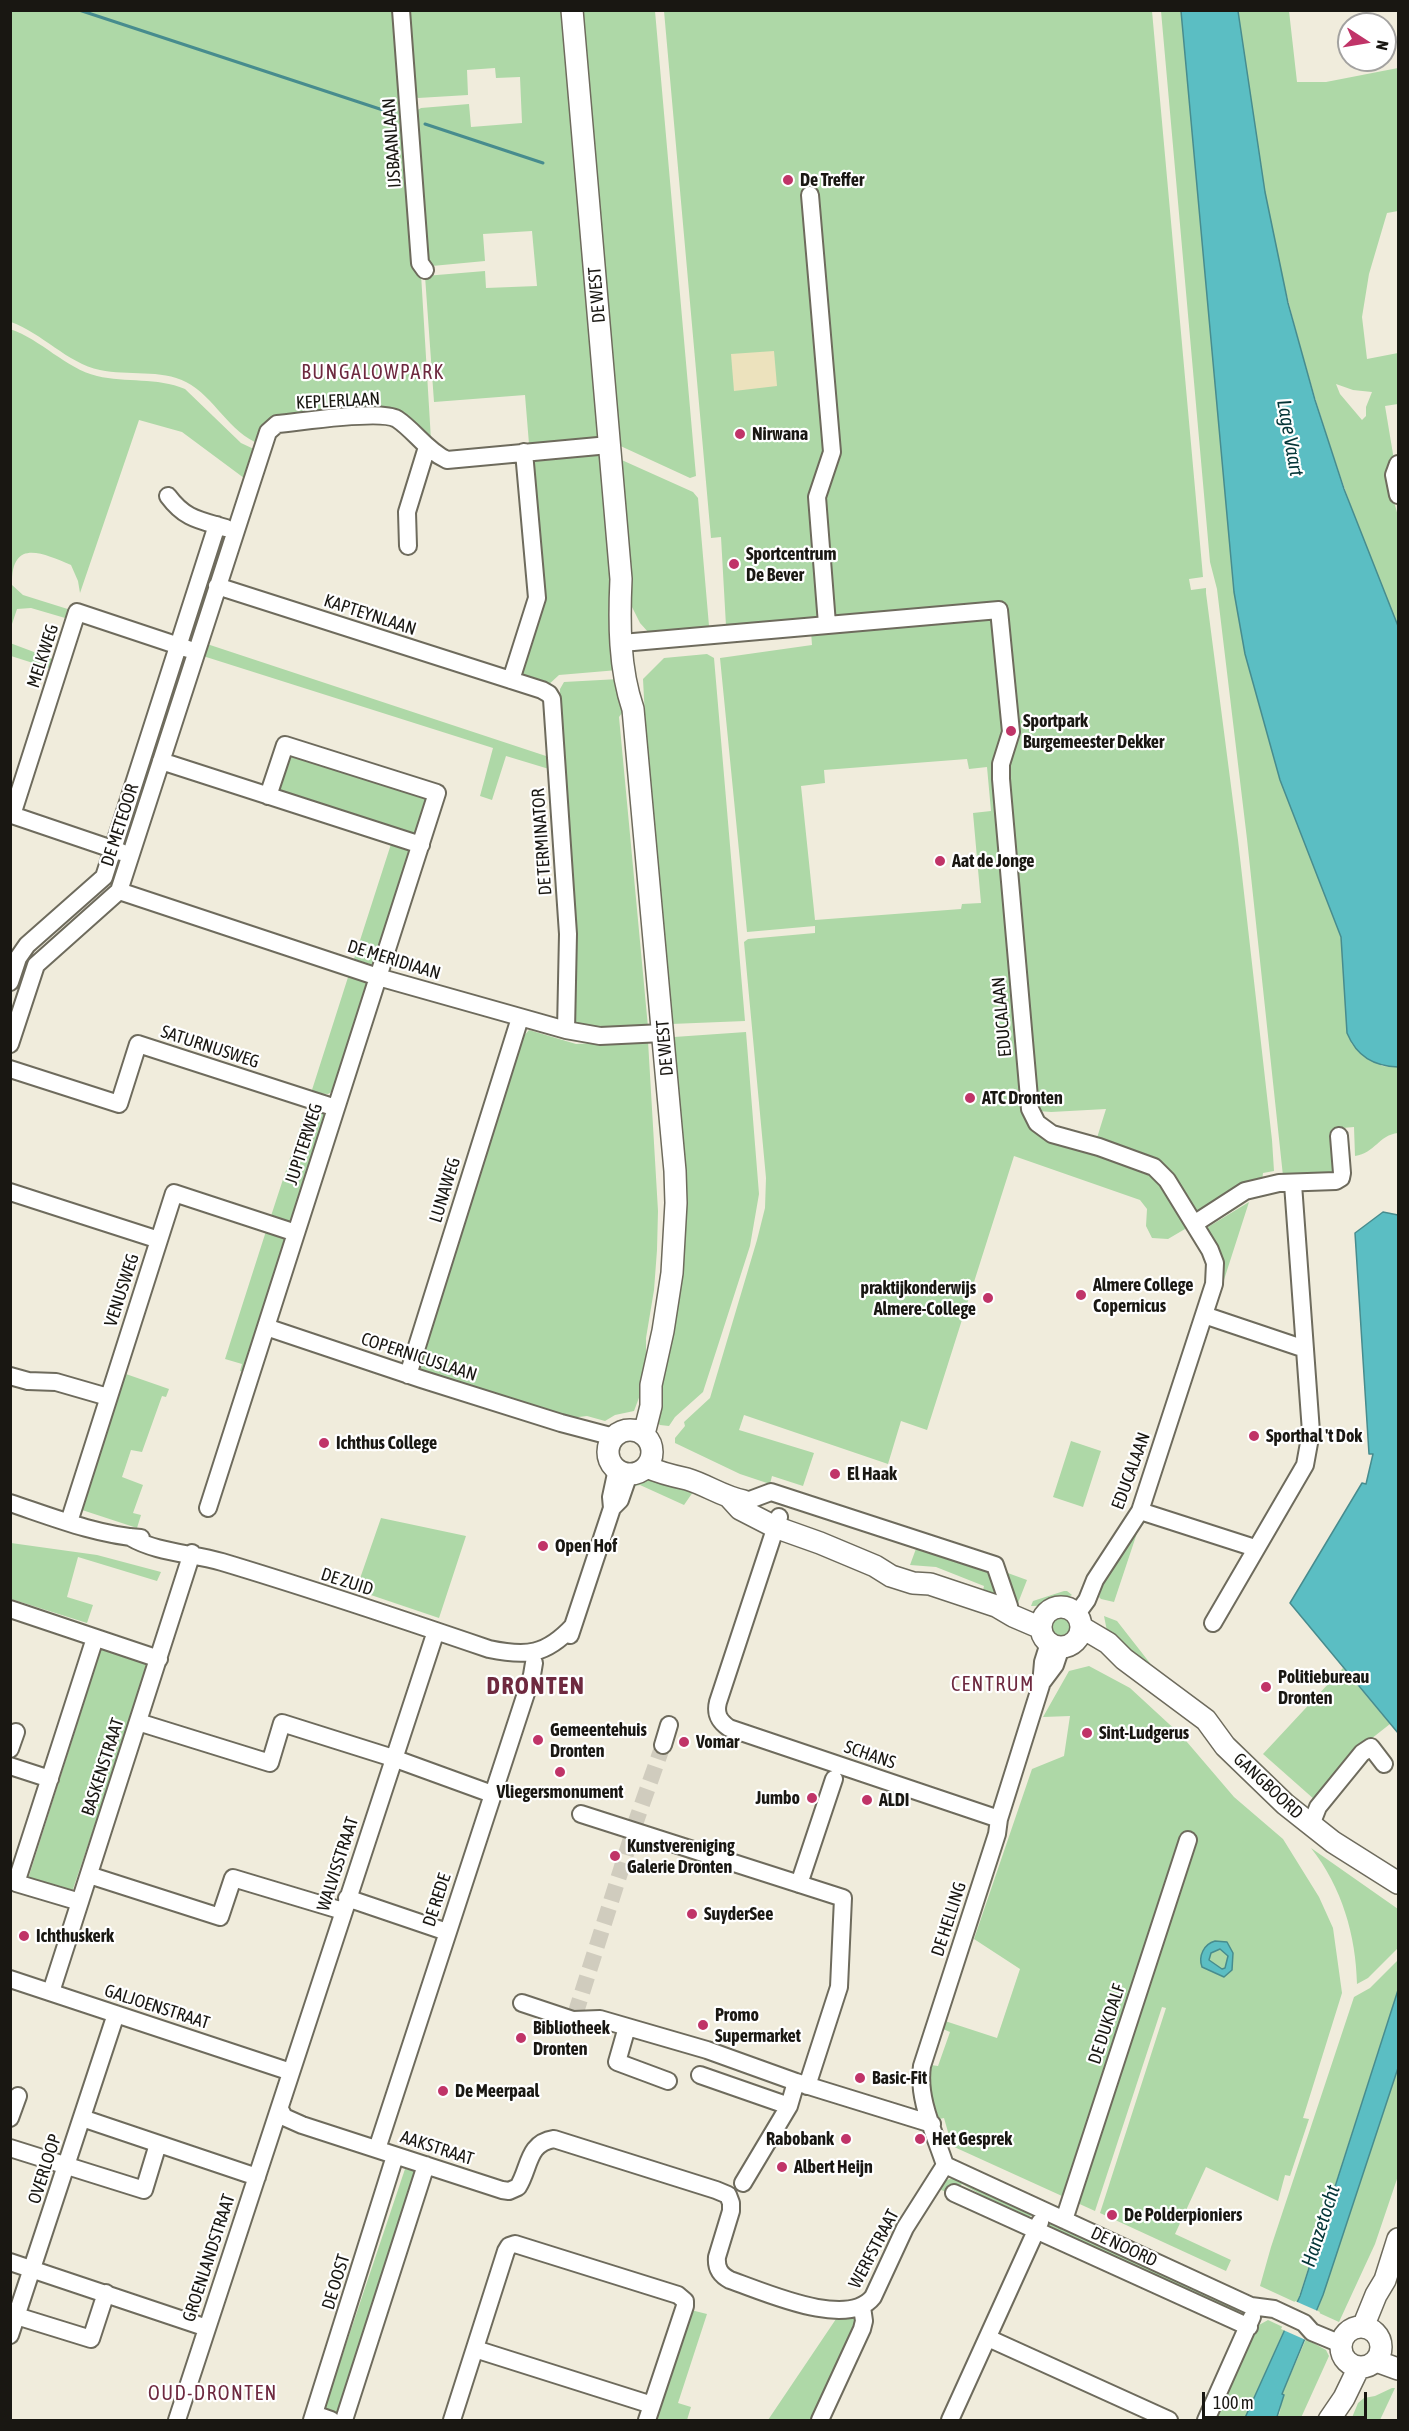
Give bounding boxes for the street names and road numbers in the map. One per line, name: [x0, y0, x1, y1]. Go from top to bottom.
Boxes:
street label: IJSBAANLAAN: [378, 97, 406, 189]
street label: DE WEST: [584, 266, 610, 324]
street label: KEPLERLAAN: [295, 388, 381, 414]
street label: KAPTEYNLAAN: [321, 590, 419, 640]
street label: MELKWEG: [23, 621, 63, 691]
street label: DE METEOOR: [97, 781, 143, 869]
street label: DE TERMINATOR: [527, 788, 557, 896]
street label: DE MERIDIAAN: [345, 936, 443, 984]
street label: EDUCALAAN: [988, 976, 1016, 1058]
street label: DE WEST: [652, 1019, 678, 1077]
street label: SATURNUSWEG: [158, 1021, 262, 1073]
street label: JUPITERWEG: [281, 1101, 327, 1187]
street label: LUNAWEG: [425, 1155, 465, 1225]
street label: VENUSWEG: [100, 1251, 144, 1329]
street label: COPERNICUSLAAN: [358, 1328, 480, 1386]
street label: EDUCALAAN: [1107, 1429, 1155, 1513]
street label: DE ZUID: [318, 1563, 376, 1601]
street label: BASKENSTRAAT: [77, 1715, 129, 1819]
street label: SCHANS: [841, 1736, 899, 1774]
street label: GANGBOORD: [1229, 1748, 1307, 1824]
street label: WALVISSTRAAT: [313, 1814, 363, 1914]
street label: DE REDE: [418, 1871, 456, 1929]
street label: DE HELLING: [927, 1879, 971, 1959]
street label: GALJOENSTRAAT: [102, 1980, 212, 2034]
street label: DE DUKDALF: [1084, 1981, 1130, 2067]
street label: AAKSTRAAT: [398, 2126, 476, 2170]
street label: OVERLOOP: [24, 2131, 66, 2207]
street label: GROENLANDSTRAAT: [178, 2191, 240, 2325]
street label: WERFSTRAAT: [844, 2206, 904, 2292]
street label: DE NOORD: [1087, 2222, 1161, 2272]
street label: DE OOST: [317, 2252, 355, 2312]

